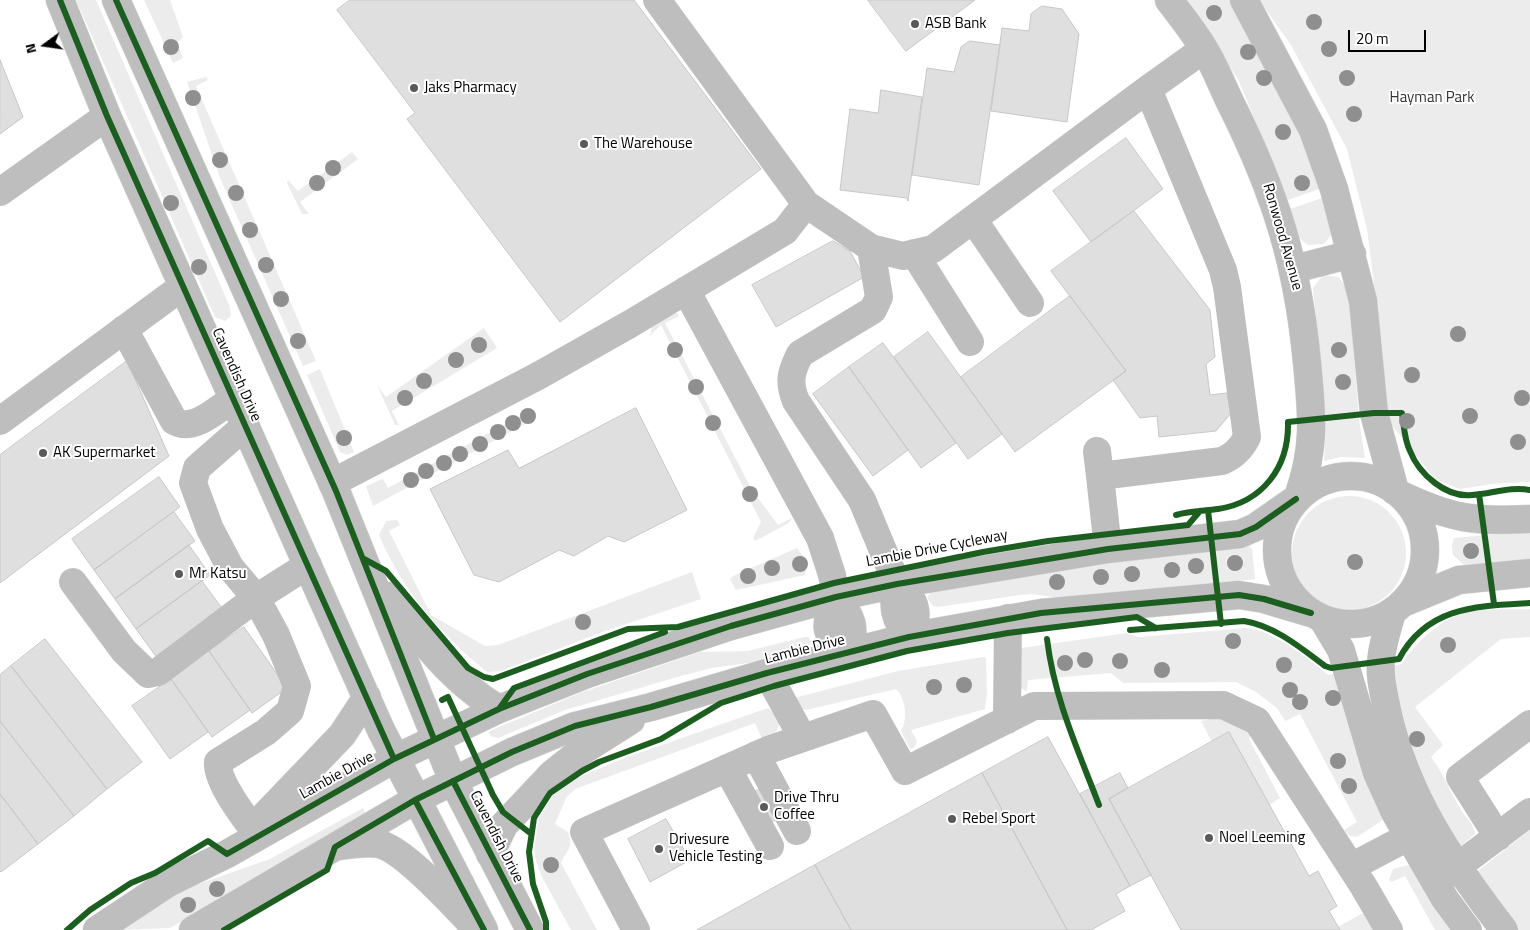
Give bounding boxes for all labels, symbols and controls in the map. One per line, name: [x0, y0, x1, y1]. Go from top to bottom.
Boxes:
place label: ASB Bank: [925, 15, 986, 33]
marker: ASB Bank: [909, 18, 921, 30]
north arrow: [20, 20, 70, 70]
scale bar: [1350, 20, 1428, 52]
text: 20 m: [1356, 27, 1389, 50]
text: N: [19, 42, 41, 56]
place label: Jaks Pharmacy: [424, 79, 517, 97]
marker: Jaks Pharmacy: [408, 82, 420, 94]
park label: Hayman Park: [1390, 89, 1474, 107]
place label: The Warehouse: [594, 135, 693, 153]
marker: The Warehouse: [578, 138, 590, 150]
street label: Ronwood Avenue: [1258, 181, 1306, 293]
street label: Cavendish Drive: [207, 325, 265, 425]
place label: AK Supermarket: [53, 444, 156, 462]
marker: AK Supermarket: [37, 447, 49, 459]
street label: Lambie Drive Cycleway: [865, 526, 1009, 572]
place label: Mr Katsu: [189, 565, 246, 583]
marker: Mr Katsu: [173, 568, 185, 580]
street label: Lambie Drive: [763, 631, 847, 669]
street label: Lambie Drive: [297, 748, 377, 804]
street label: Cavendish Drive: [465, 788, 527, 886]
place label: Drive Thru Coffee: [774, 789, 839, 824]
marker: Drive Thru Coffee: [758, 801, 770, 813]
place label: Rebel Sport: [962, 810, 1035, 828]
marker: Rebel Sport: [946, 813, 958, 825]
place label: Noel Leeming: [1219, 829, 1305, 847]
place label: Drivesure Vehicle Testing: [669, 831, 762, 866]
marker: Noel Leeming: [1203, 832, 1215, 844]
marker: Drivesure Vehicle Testing: [653, 843, 665, 855]

